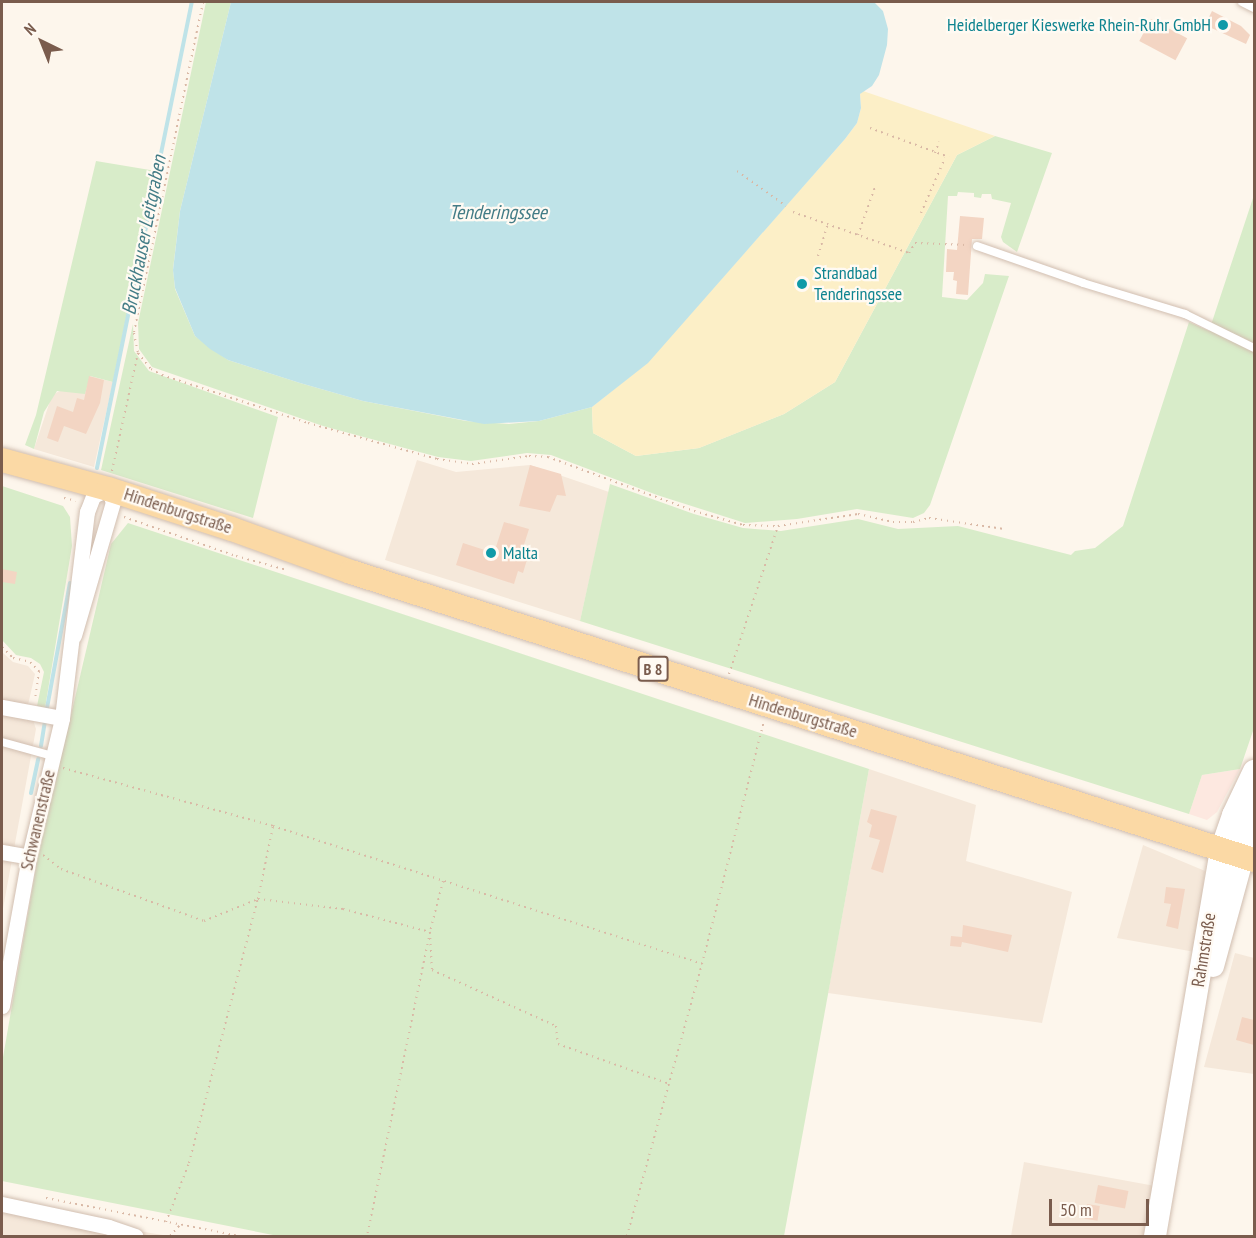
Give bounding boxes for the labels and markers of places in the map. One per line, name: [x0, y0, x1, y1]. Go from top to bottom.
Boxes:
place label: Heidelberger Kieswerke Rhein-Ruhr GmbH: [947, 14, 1211, 36]
marker: Heidelberger Kieswerke Rhein-Ruhr GmbH: [1216, 18, 1230, 32]
place label: Strandbad Tenderingssee: [814, 263, 902, 306]
marker: Strandbad Tenderingssee: [795, 277, 809, 291]
place label: Malta: [503, 542, 538, 564]
marker: Malta: [484, 546, 498, 560]

